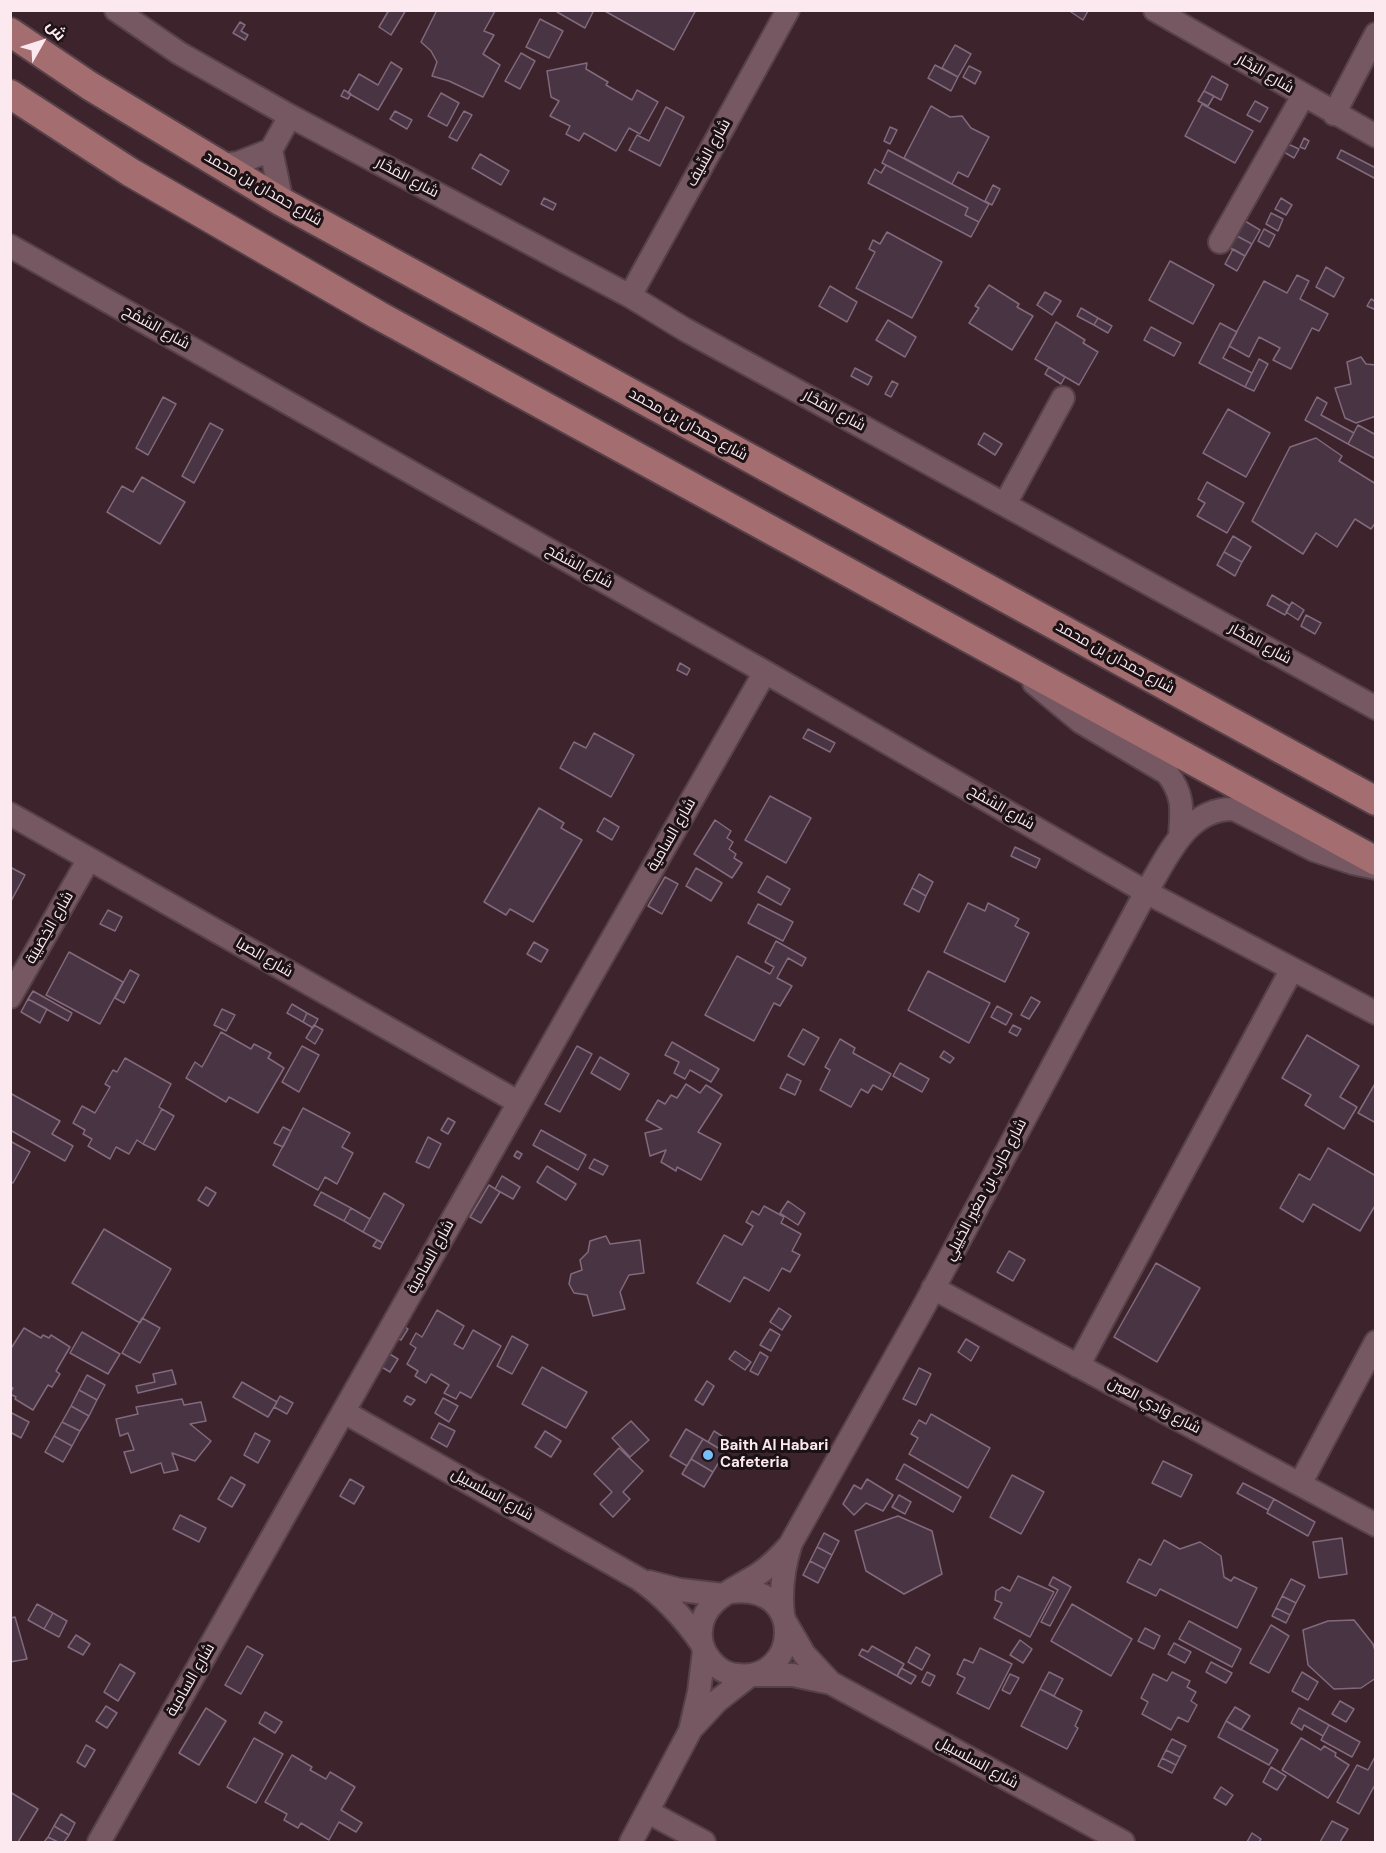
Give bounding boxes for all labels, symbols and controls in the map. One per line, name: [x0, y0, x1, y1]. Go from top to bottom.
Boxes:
north arrow: [12, 12, 72, 72]
text: ش: [42, 16, 71, 45]
street label: شارع البَحَّار: [1233, 50, 1297, 98]
street label: شارع السِّيف: [683, 116, 735, 190]
street label: شارع حمدان بن محمد: [201, 148, 325, 230]
street label: شارع المَحَّار: [372, 154, 442, 202]
street label: شارع السَّمْح: [119, 302, 193, 354]
street label: شارع حمدان بن محمد: [626, 385, 750, 465]
street label: شارع المَحَّار: [800, 386, 868, 436]
street label: شارع السَّمْح: [542, 541, 616, 593]
street label: شارع حمدان بن محمد: [1053, 618, 1177, 698]
street label: شارع المَحَّار: [1226, 619, 1294, 669]
street label: شارع السَّمْح: [965, 782, 1037, 834]
street label: شارع السامية: [644, 795, 700, 875]
street label: شارع الخِصَيبَة: [22, 889, 78, 967]
street label: شارع الصبا: [232, 934, 296, 982]
street label: شارع حارب بن مغير الخييلي: [941, 1116, 1031, 1264]
street label: شارع السامية: [403, 1217, 459, 1297]
street label: شارع وَادِي العين: [1105, 1374, 1203, 1438]
place label: Baith Al Habari Cafeteria: [720, 1437, 828, 1472]
marker: Baith Al Habari Cafeteria: [701, 1448, 715, 1462]
street label: شارع السلسبيل: [448, 1465, 536, 1525]
street label: شارع السامية: [163, 1640, 219, 1720]
street label: شارع السلسبيل: [933, 1733, 1021, 1793]

